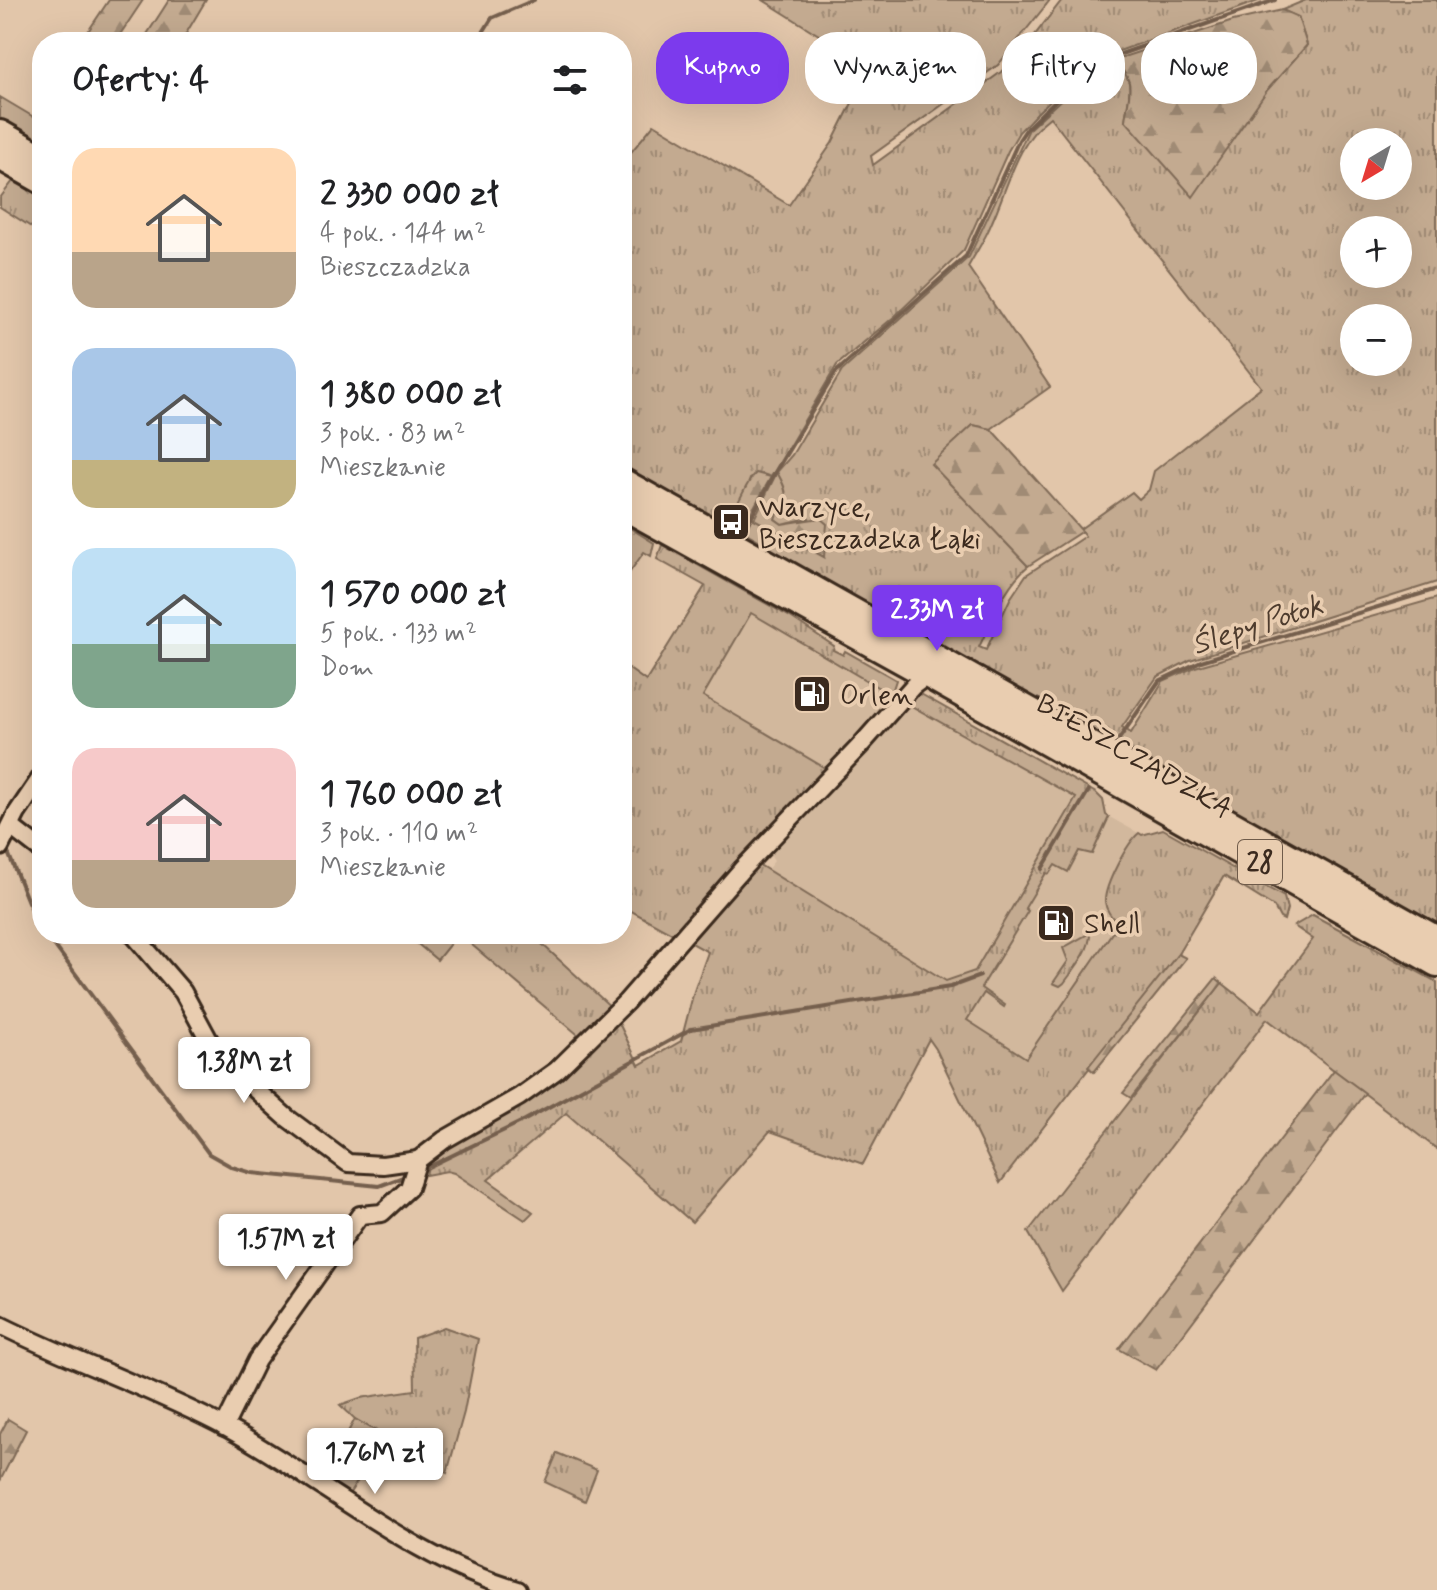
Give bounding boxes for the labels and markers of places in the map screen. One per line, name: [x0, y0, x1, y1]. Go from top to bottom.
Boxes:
place label: Warzyce, Bieszczadzka Łąki: [759, 490, 981, 559]
bus stop icon: Warzyce, Bieszczadzka Łąki: [710, 501, 752, 543]
pin: 2.33M zł: [854, 585, 1020, 653]
fuel station icon: Orlen: [791, 673, 833, 715]
place label: Orlen: [840, 678, 913, 715]
fuel station icon: Shell: [1035, 902, 1077, 944]
place label: Shell: [1084, 907, 1140, 944]
pin: 1.38M zł: [161, 1037, 327, 1105]
pin: 1.57M zł: [203, 1214, 369, 1282]
pin: 1.76M zł: [292, 1428, 458, 1496]

